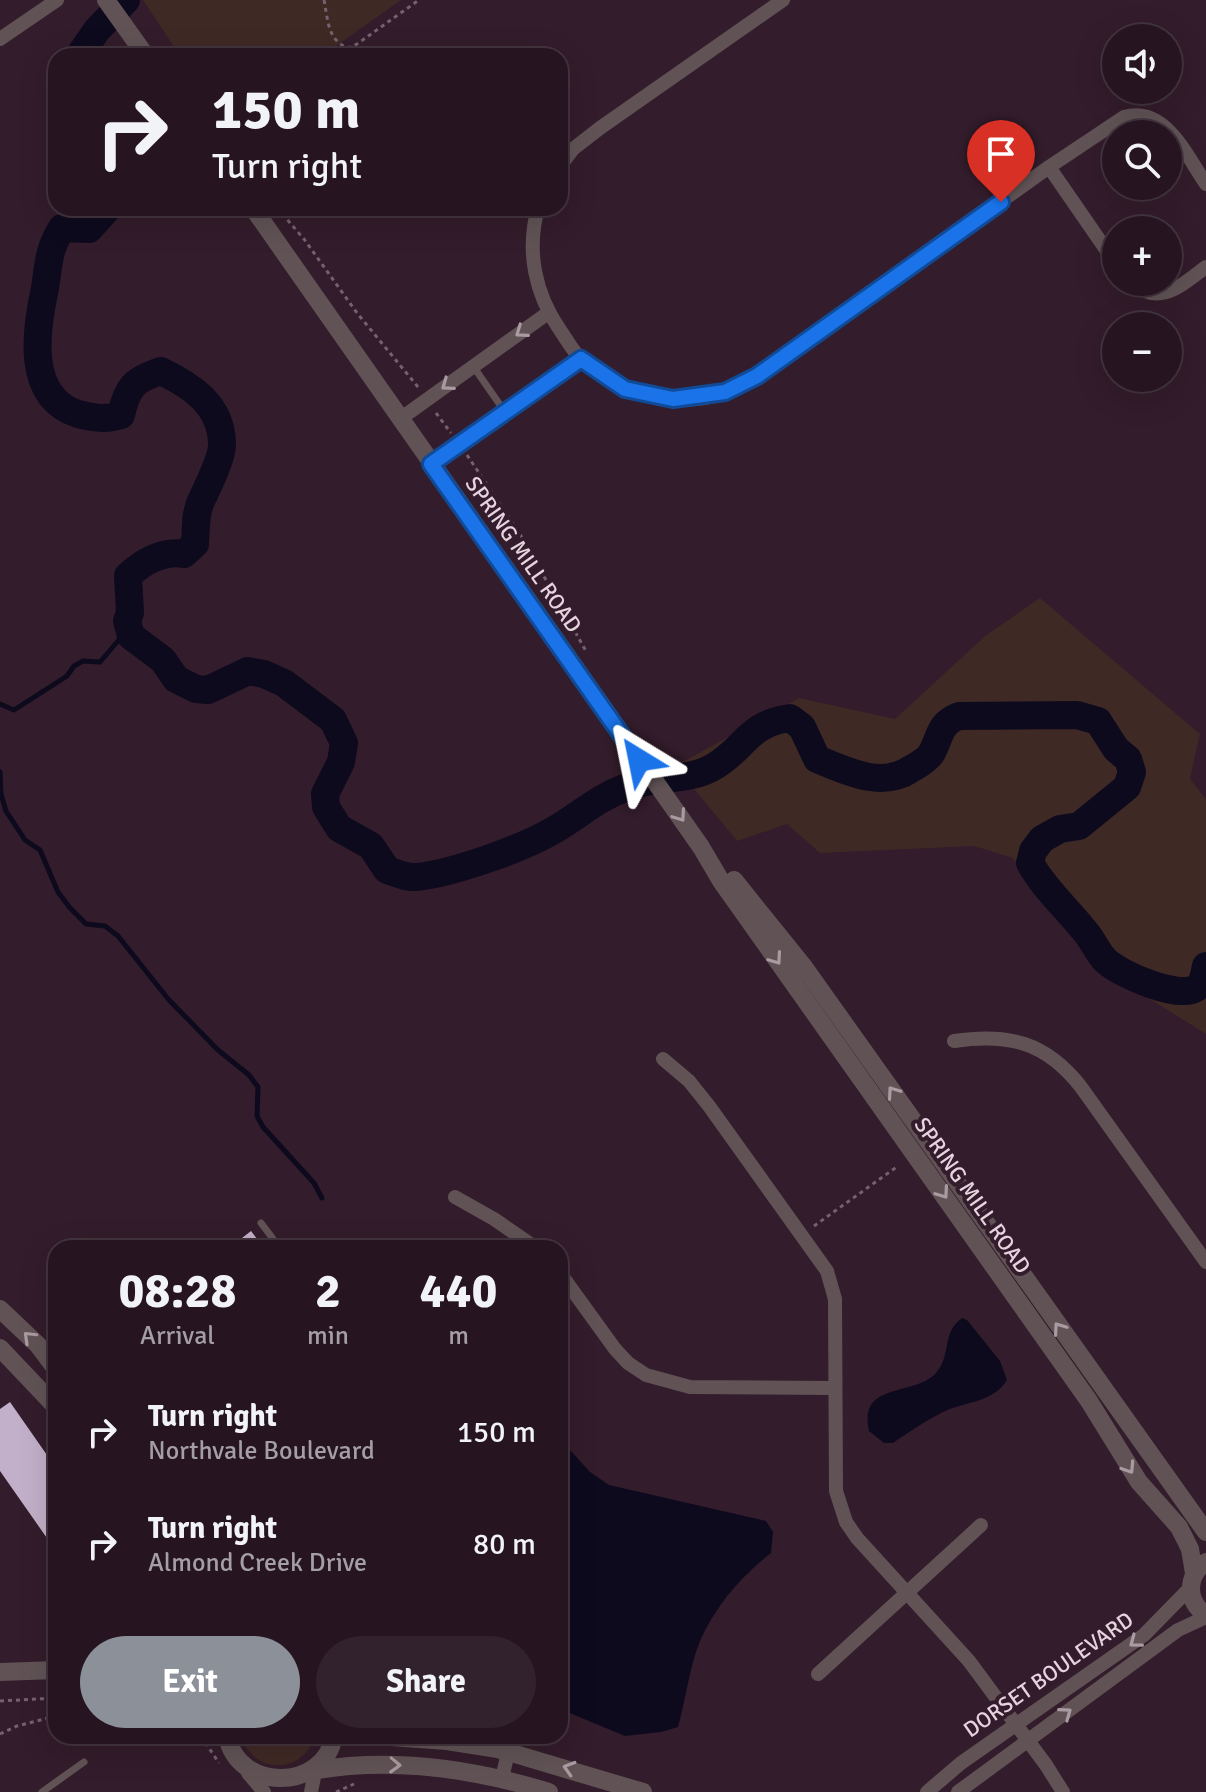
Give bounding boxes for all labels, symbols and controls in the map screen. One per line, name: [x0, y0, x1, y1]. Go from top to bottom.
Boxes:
map controls: [1102, 24, 1182, 392]
button: sound: [1102, 24, 1182, 104]
text: 150 m: [212, 75, 360, 144]
icon: right: [80, 80, 184, 184]
pin: [967, 120, 1035, 202]
button: search: [1102, 120, 1182, 200]
icon: arrive: [979, 132, 1023, 176]
text: Turn right: [212, 144, 362, 189]
button: +: [1102, 216, 1182, 296]
button: −: [1102, 312, 1182, 392]
one-way arrow: [515, 322, 529, 337]
one-way arrow: [441, 375, 455, 390]
street label: SPRING MILL ROAD: [460, 471, 588, 638]
position arrow: [597, 718, 681, 802]
one-way arrow: [670, 808, 684, 822]
one-way arrow: [766, 950, 781, 964]
one-way arrow: [888, 1087, 903, 1101]
street label: SPRING MILL ROAD: [909, 1112, 1037, 1279]
one-way arrow: [933, 1185, 947, 1199]
text: 08:28: [119, 1262, 236, 1321]
text: 2: [315, 1262, 341, 1321]
text: 440: [420, 1262, 497, 1321]
text: Arrival: [140, 1320, 215, 1352]
text: min: [307, 1320, 349, 1352]
text: m: [448, 1320, 469, 1352]
one-way arrow: [1054, 1322, 1069, 1336]
one-way arrow: [24, 1332, 39, 1347]
text: Turn right: [148, 1398, 277, 1435]
icon: right: [80, 1410, 124, 1454]
text: 150 m: [457, 1414, 536, 1451]
text: Northvale Boulevard: [148, 1435, 375, 1467]
one-way arrow: [1119, 1459, 1134, 1474]
text: Turn right: [148, 1510, 277, 1547]
icon: right: [80, 1522, 124, 1566]
text: 80 m: [473, 1526, 536, 1563]
text: Almond Creek Drive: [148, 1547, 367, 1579]
street label: DORSET BOULEVARD: [958, 1606, 1138, 1743]
one-way arrow: [1129, 1632, 1143, 1647]
button: Exit: [80, 1636, 300, 1728]
button: Share: [316, 1636, 536, 1728]
one-way arrow: [1058, 1708, 1072, 1723]
one-way arrow: [389, 1757, 402, 1774]
one-way arrow: [563, 1762, 577, 1778]

